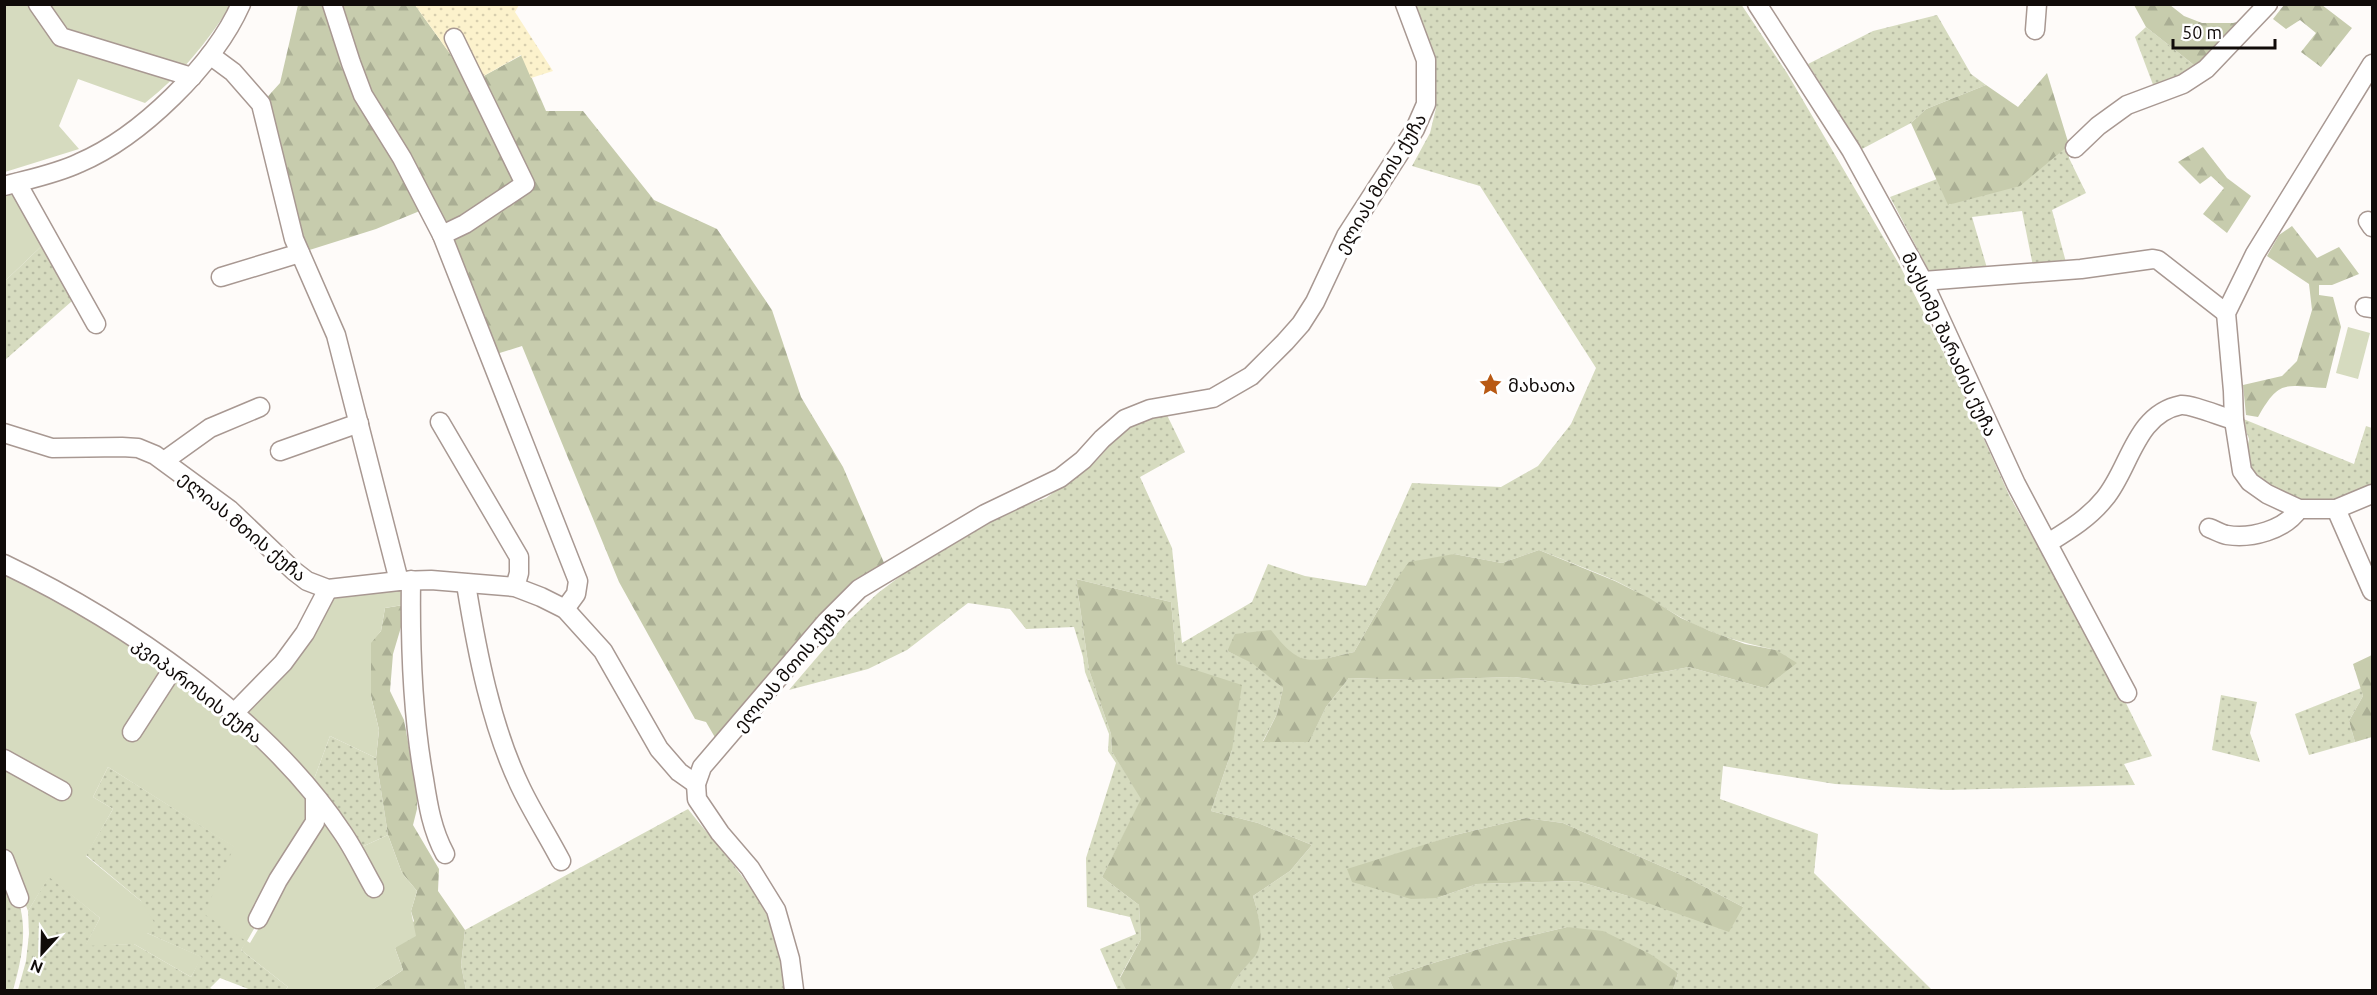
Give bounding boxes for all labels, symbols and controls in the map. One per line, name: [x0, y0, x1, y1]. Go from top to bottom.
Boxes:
scale bar: [2173, 12, 2275, 50]
text: 50 m: [2182, 22, 2222, 42]
street label: ელიას მთის ქუჩა: [1330, 109, 1431, 258]
street label: მაქსიმე შარაძის ქუჩა: [1897, 249, 2001, 440]
place icon: მახათა: [1477, 372, 1503, 398]
place label: მახათა: [1508, 375, 1575, 395]
street label: ელიას მთის ქუჩა: [174, 467, 311, 586]
street label: ელიას მთის ქუჩა: [729, 601, 850, 736]
street label: კვიპაროსის ქუჩა: [128, 633, 267, 748]
north arrow: [12, 923, 72, 983]
text: N: [27, 956, 45, 977]

